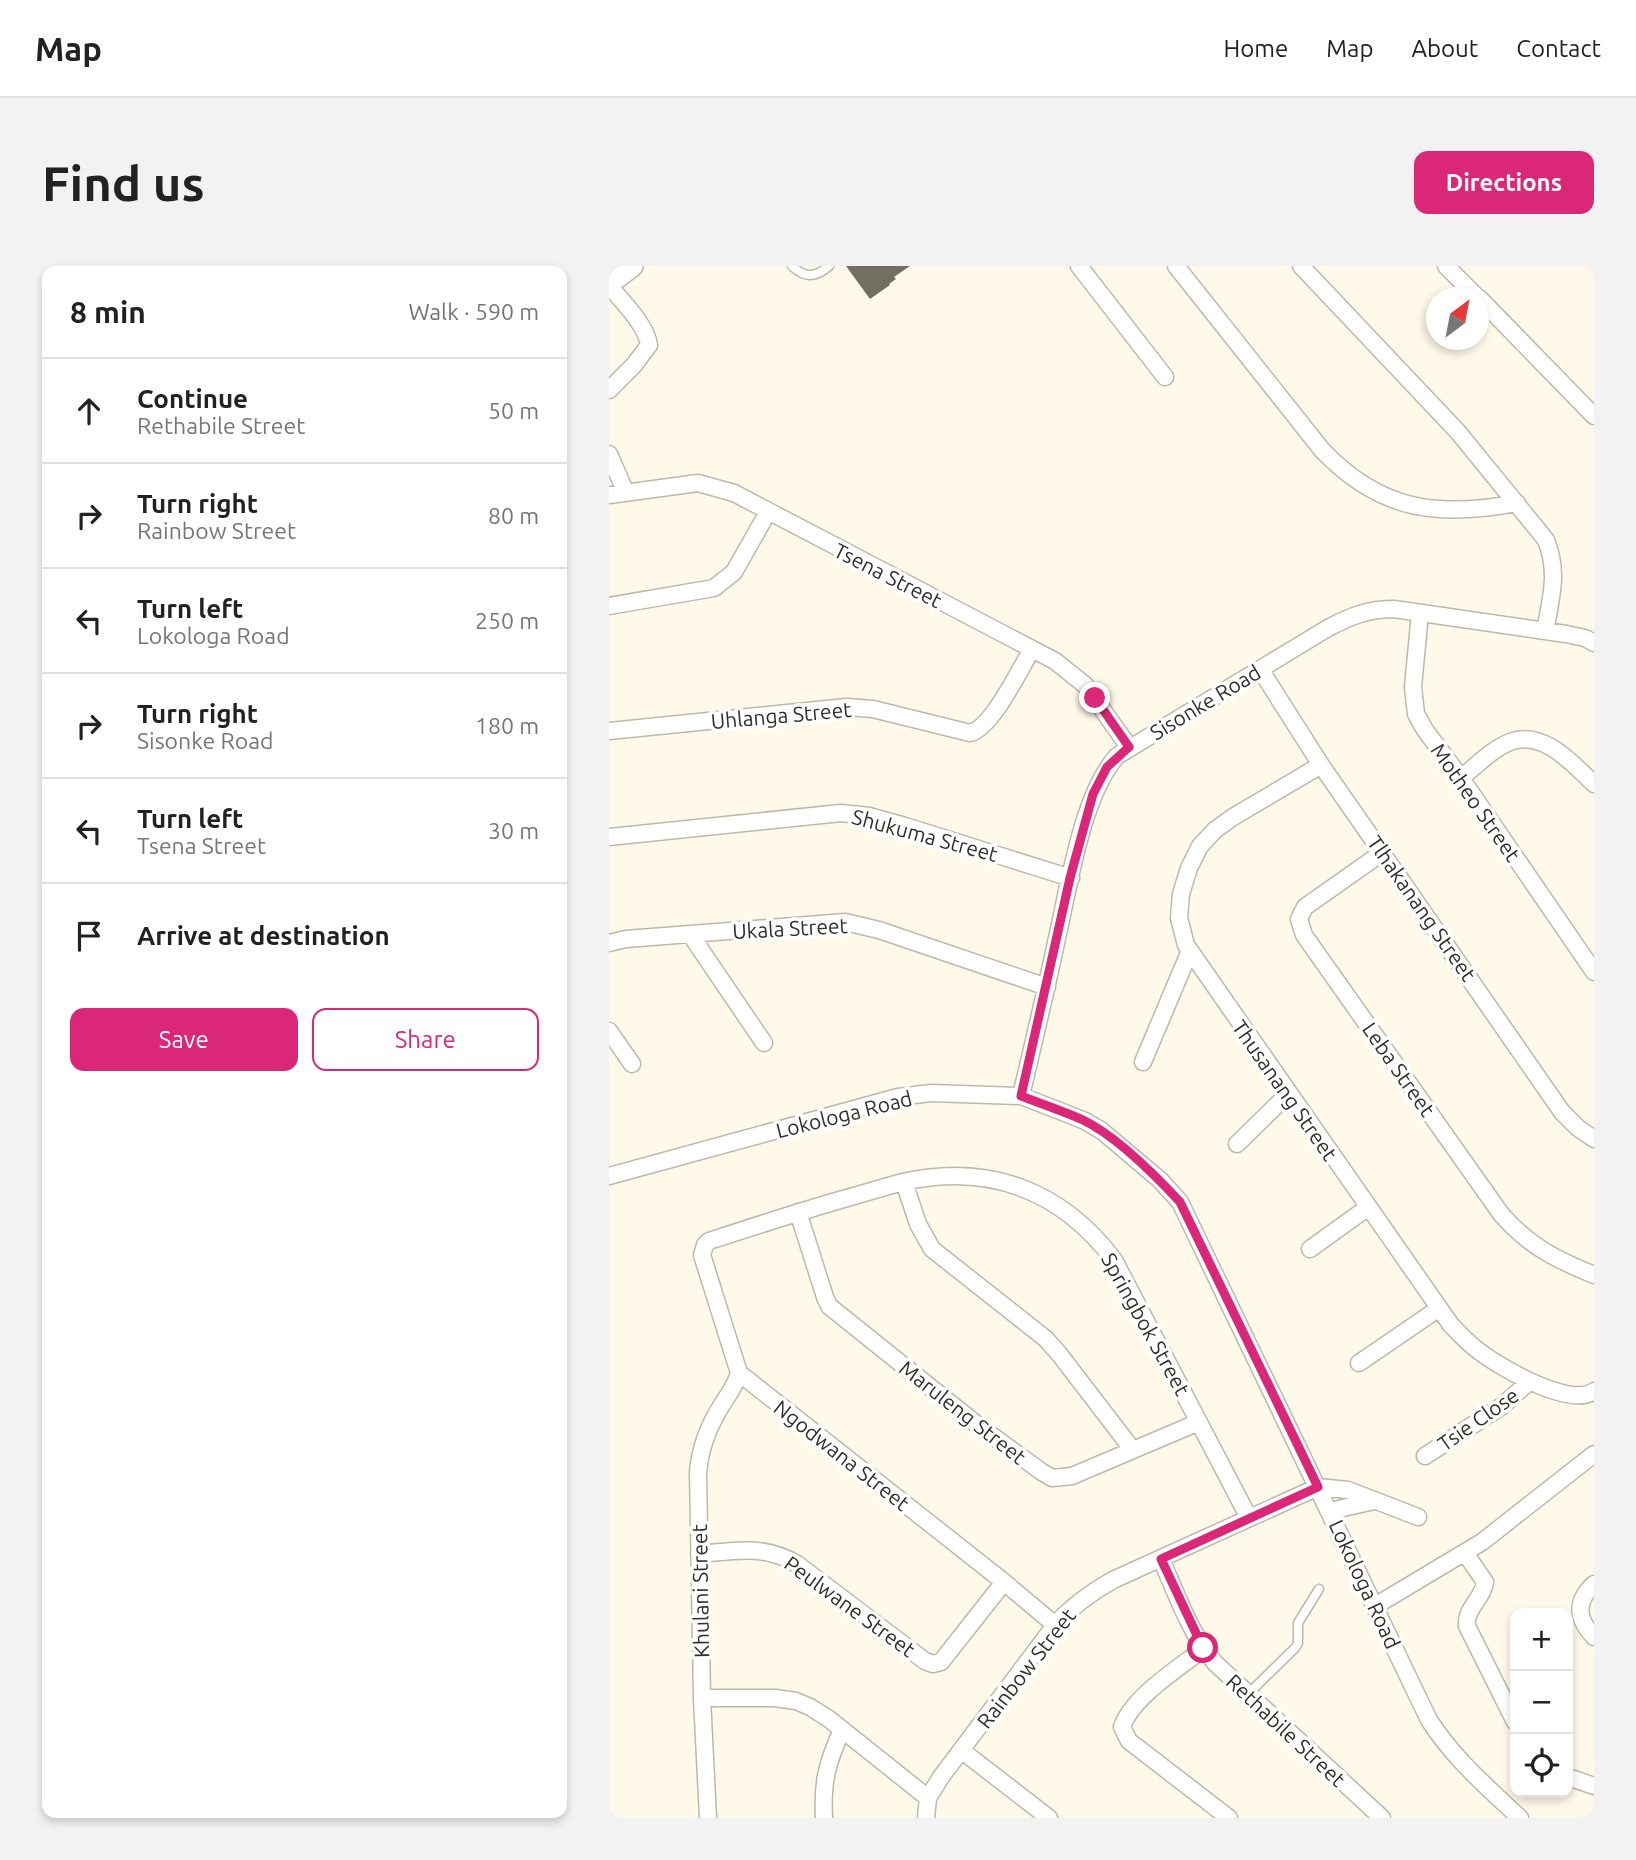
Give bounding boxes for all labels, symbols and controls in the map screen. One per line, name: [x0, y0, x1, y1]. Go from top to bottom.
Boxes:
text: Map: [35, 30, 102, 67]
text: Home: [1223, 35, 1288, 62]
text: Map: [1326, 35, 1373, 62]
text: About: [1411, 35, 1478, 62]
text: Contact: [1516, 35, 1601, 62]
button: Directions: [1414, 151, 1594, 214]
text: Find us: [42, 155, 205, 210]
north arrow: [1426, 287, 1489, 350]
text: 8 min: [70, 295, 146, 329]
text: Walk · 590 m: [408, 299, 539, 324]
text: Continue: [137, 384, 248, 413]
icon: ahead: [70, 392, 108, 430]
text: 50 m: [488, 398, 539, 423]
text: Rethabile Street: [137, 413, 305, 438]
text: Turn right: [137, 489, 258, 518]
icon: right: [70, 497, 108, 535]
text: 80 m: [488, 503, 539, 528]
text: Rainbow Street: [137, 518, 296, 543]
street label: Tsena Street: [830, 538, 946, 612]
text: Turn left: [137, 594, 243, 623]
icon: left: [70, 602, 108, 640]
text: 250 m: [475, 608, 539, 633]
text: Lokologa Road: [137, 623, 290, 648]
street label: Sisonke Road: [1145, 660, 1265, 744]
route end: [1079, 682, 1110, 713]
street label: Uhlanga Street: [710, 697, 852, 733]
text: Turn right: [137, 699, 258, 728]
icon: right: [70, 707, 108, 745]
text: 180 m: [475, 713, 539, 738]
text: Sisonke Road: [137, 728, 273, 753]
street label: Motheo Street: [1427, 739, 1525, 865]
text: Turn left: [137, 804, 243, 833]
street label: Shukuma Street: [849, 804, 1001, 866]
icon: left: [70, 812, 108, 850]
text: 30 m: [488, 818, 539, 843]
street label: Tlhakanang Street: [1363, 831, 1481, 985]
text: Tsena Street: [137, 833, 266, 858]
street label: Ukala Street: [732, 913, 848, 943]
icon: arrive: [70, 917, 108, 955]
text: Arrive at destination: [137, 921, 390, 950]
button: Save: [70, 1008, 298, 1071]
button: Share: [312, 1008, 539, 1071]
street label: Thusanang Street: [1228, 1015, 1342, 1165]
street label: Leba Street: [1358, 1018, 1440, 1120]
street label: Lokologa Road: [774, 1086, 914, 1142]
street label: Springbok Street: [1097, 1249, 1195, 1399]
street label: Maruleng Street: [895, 1355, 1031, 1469]
street label: Tsie Close: [1433, 1383, 1523, 1455]
street label: Ngodwana Street: [770, 1395, 914, 1515]
street label: Lokologa Road: [1325, 1516, 1405, 1652]
street label: Khulani Street: [687, 1524, 713, 1658]
street label: Peulwane Street: [780, 1551, 920, 1661]
street label: Rainbow Street: [972, 1603, 1080, 1733]
map controls: [1510, 1608, 1573, 1797]
button: +: [1510, 1608, 1573, 1671]
route start: [1187, 1632, 1218, 1663]
street label: Rethabile Street: [1222, 1669, 1350, 1791]
button: −: [1510, 1671, 1573, 1734]
button: locate: [1510, 1734, 1573, 1797]

